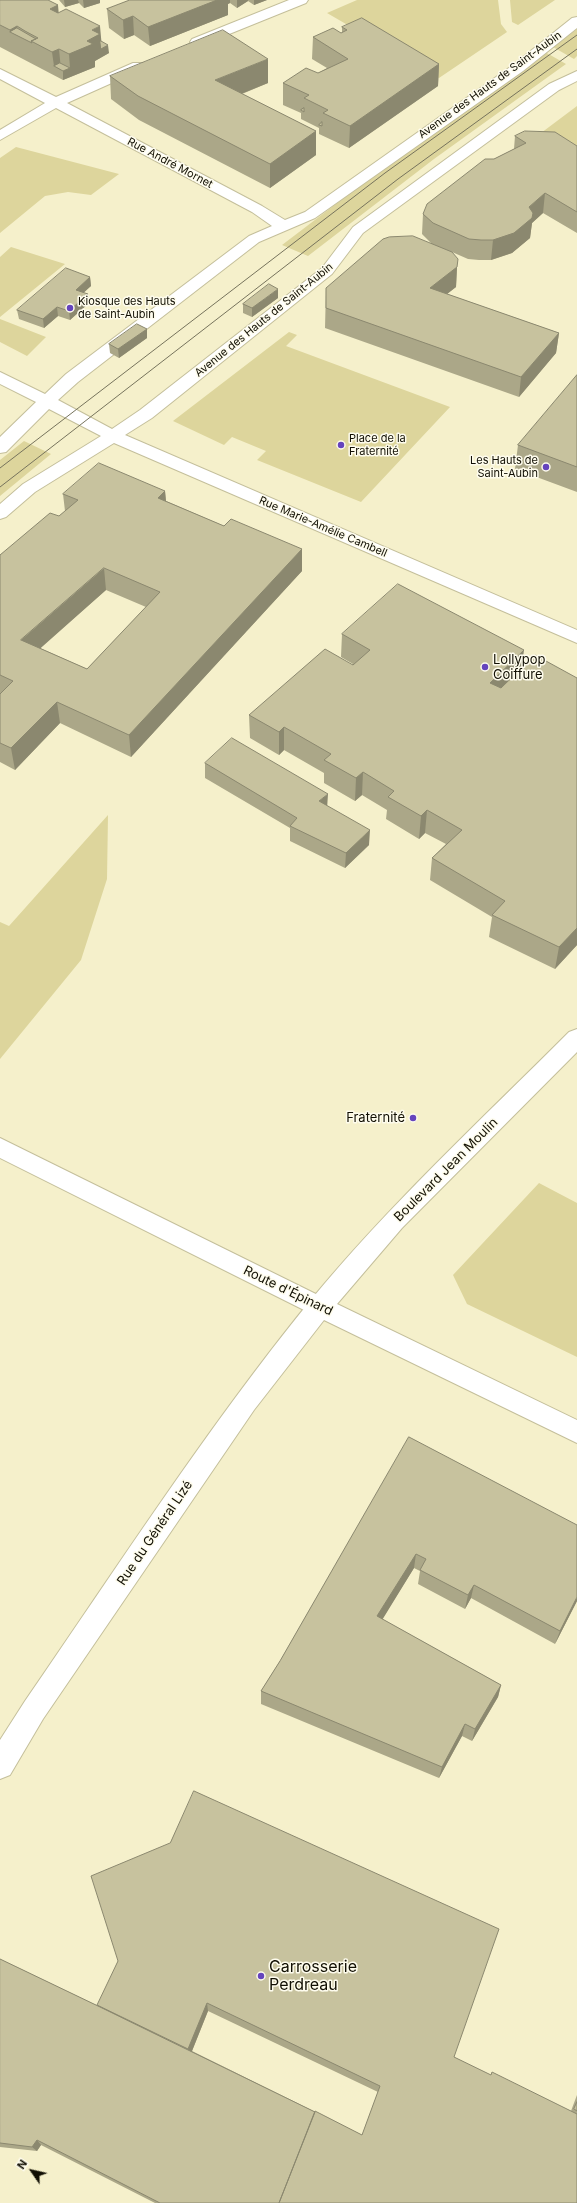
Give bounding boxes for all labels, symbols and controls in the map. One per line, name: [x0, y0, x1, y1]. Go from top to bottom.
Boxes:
street label: Avenue des Hauts de Saint-Aubin: [416, 29, 564, 141]
street label: Rue André Mornet: [125, 135, 215, 191]
street label: Avenue des Hauts de Saint-Aubin: [192, 260, 336, 380]
place label: Kiosque des Hauts de Saint-Aubin: [78, 295, 176, 321]
marker: Kiosque des Hauts de Saint-Aubin: [65, 303, 75, 313]
place label: Place de la Fraternité: [349, 432, 406, 458]
marker: Place de la Fraternité: [336, 440, 346, 450]
place label: Les Hauts de Saint-Aubin: [470, 454, 538, 480]
marker: Les Hauts de Saint-Aubin: [541, 462, 551, 472]
street label: Rue Marie-Amélie Cambell: [257, 494, 389, 560]
place label: Lollypop Coiffure: [493, 652, 546, 683]
marker: Lollypop Coiffure: [480, 662, 490, 672]
place label: Fraternité: [346, 1110, 405, 1126]
marker: Fraternité: [408, 1113, 418, 1123]
street label: Boulevard Jean Moulin: [391, 1115, 501, 1225]
street label: Route d'Épinard: [241, 1263, 335, 1319]
street label: Rue du Général Lizé: [114, 1478, 196, 1588]
place label: Carrosserie Perdreau: [269, 1957, 357, 1995]
marker: Carrosserie Perdreau: [256, 1971, 266, 1981]
north arrow: [12, 2151, 52, 2191]
text: N: [14, 2157, 30, 2172]

